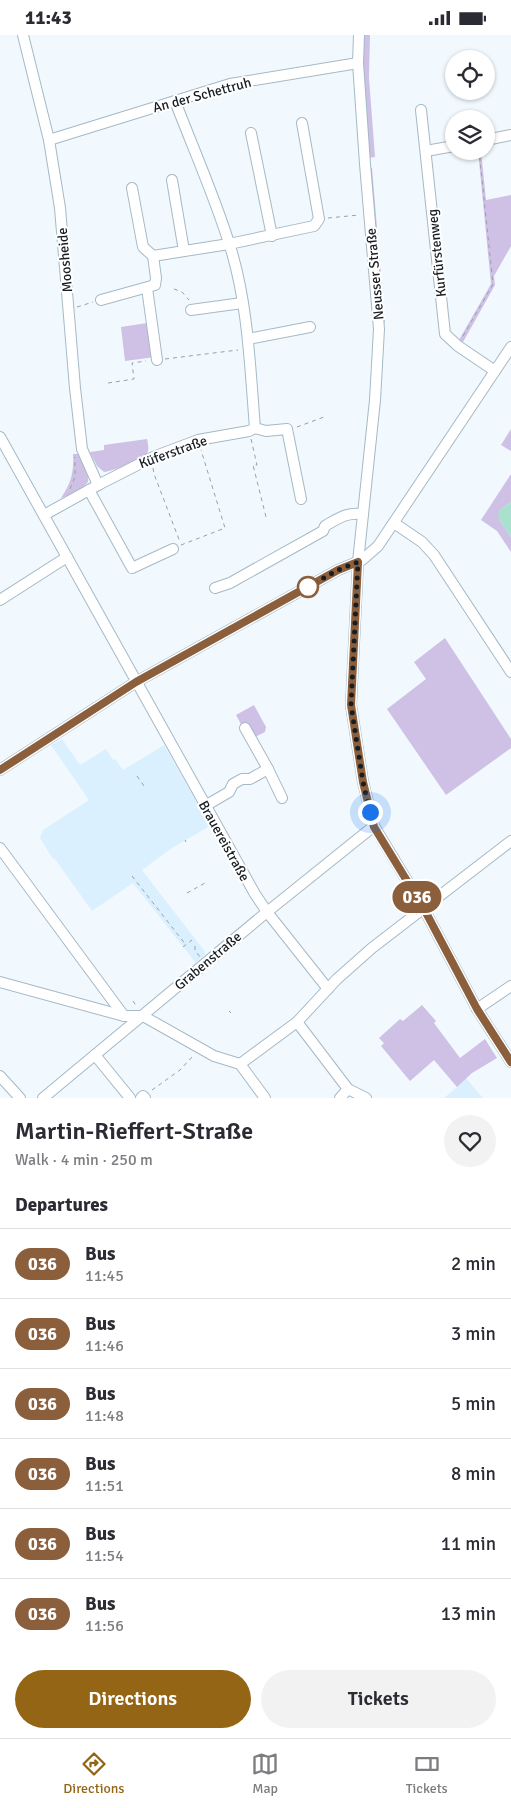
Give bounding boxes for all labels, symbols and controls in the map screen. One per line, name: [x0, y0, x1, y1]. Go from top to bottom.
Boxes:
text: 11:43: [25, 6, 72, 30]
map controls: [445, 50, 495, 160]
button: locate: [445, 50, 495, 100]
street label: An der Schettruh: [151, 74, 253, 116]
button: layers: [445, 110, 495, 160]
street label: Kurfürstenweg: [424, 208, 450, 298]
street label: Moosheide: [54, 227, 76, 293]
street label: Neusser Straße: [363, 227, 387, 321]
street label: Küferstraße: [137, 432, 209, 472]
unlabelled marker: [297, 576, 319, 598]
street label: Brauereistraße: [195, 798, 253, 884]
your location: [358, 800, 383, 825]
line badge: 036: [388, 881, 446, 913]
text: 036: [402, 886, 432, 908]
street label: Grabenstraße: [171, 928, 245, 994]
button: heart: [444, 1115, 496, 1167]
text: Martin-Rieffert-Straße: [15, 1116, 253, 1146]
text: Walk · 4 min · 250 m: [15, 1150, 153, 1170]
text: Departures: [15, 1193, 108, 1217]
text: Bus: [85, 1242, 116, 1266]
text: 2 min: [451, 1252, 496, 1276]
text: 036: [28, 1253, 57, 1275]
text: 11:45: [85, 1266, 124, 1286]
text: Bus: [85, 1312, 116, 1336]
text: 3 min: [451, 1322, 496, 1346]
text: 036: [28, 1323, 57, 1345]
text: 11:46: [85, 1336, 124, 1356]
text: Bus: [85, 1382, 116, 1406]
text: 5 min: [451, 1392, 496, 1416]
text: 036: [28, 1393, 57, 1415]
text: 11:48: [85, 1406, 124, 1426]
text: Bus: [85, 1452, 116, 1476]
text: 8 min: [451, 1462, 496, 1486]
text: 036: [28, 1463, 57, 1485]
text: 11:51: [85, 1476, 124, 1496]
text: Bus: [85, 1522, 116, 1546]
text: 11 min: [441, 1532, 496, 1556]
text: 036: [28, 1533, 57, 1555]
text: 11:54: [85, 1546, 124, 1566]
text: Bus: [85, 1592, 116, 1616]
text: 13 min: [441, 1602, 496, 1626]
text: 036: [28, 1603, 57, 1625]
text: 11:56: [85, 1616, 124, 1636]
button: Directions: [15, 1670, 251, 1728]
button: Tickets: [261, 1670, 496, 1728]
tab: Directions: [63, 1750, 125, 1797]
tab: Map: [251, 1750, 279, 1797]
tab: Tickets: [406, 1750, 448, 1797]

